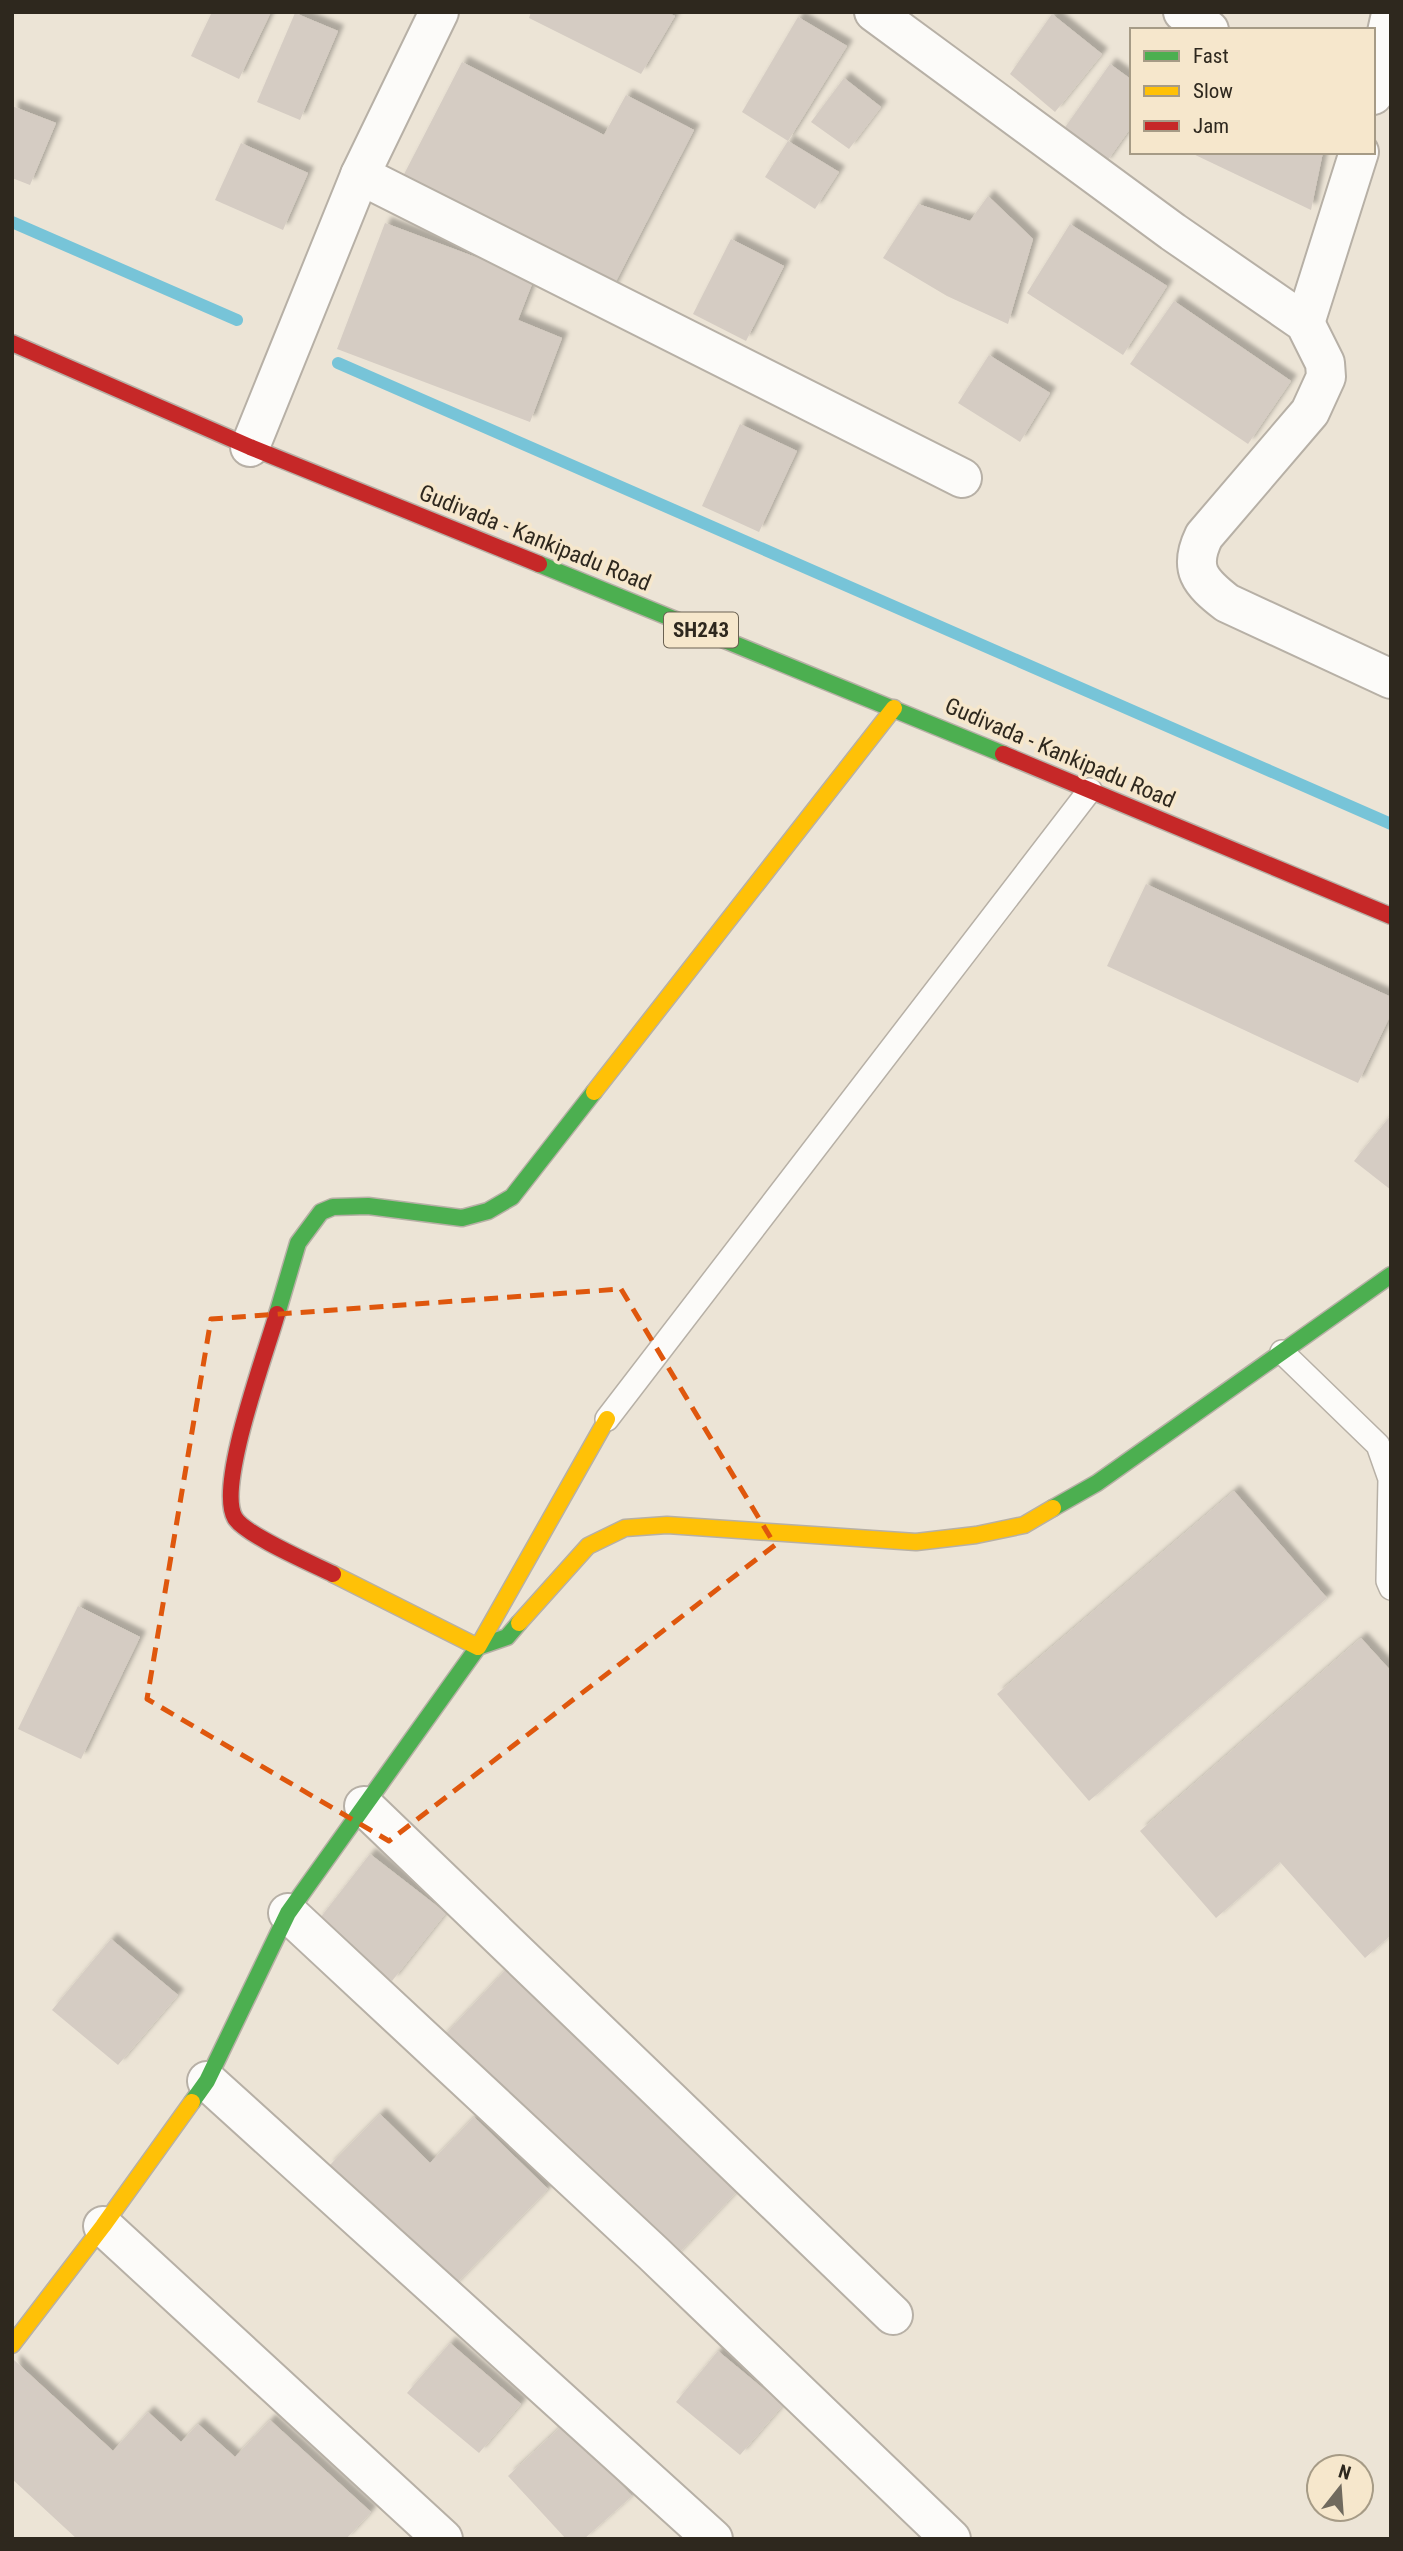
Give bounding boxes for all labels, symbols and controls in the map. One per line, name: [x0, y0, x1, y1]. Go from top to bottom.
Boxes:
legend: [1130, 28, 1375, 154]
text: Fast: [1193, 44, 1229, 68]
text: Slow: [1193, 79, 1233, 103]
text: Jam: [1193, 114, 1229, 138]
street label: Gudivada - Kankipadu Road: [415, 479, 655, 597]
road number: SH243: [664, 612, 738, 648]
street label: Gudivada - Kankipadu Road: [941, 692, 1179, 814]
north arrow: [1305, 2453, 1375, 2523]
text: N: [1336, 2460, 1354, 2485]

